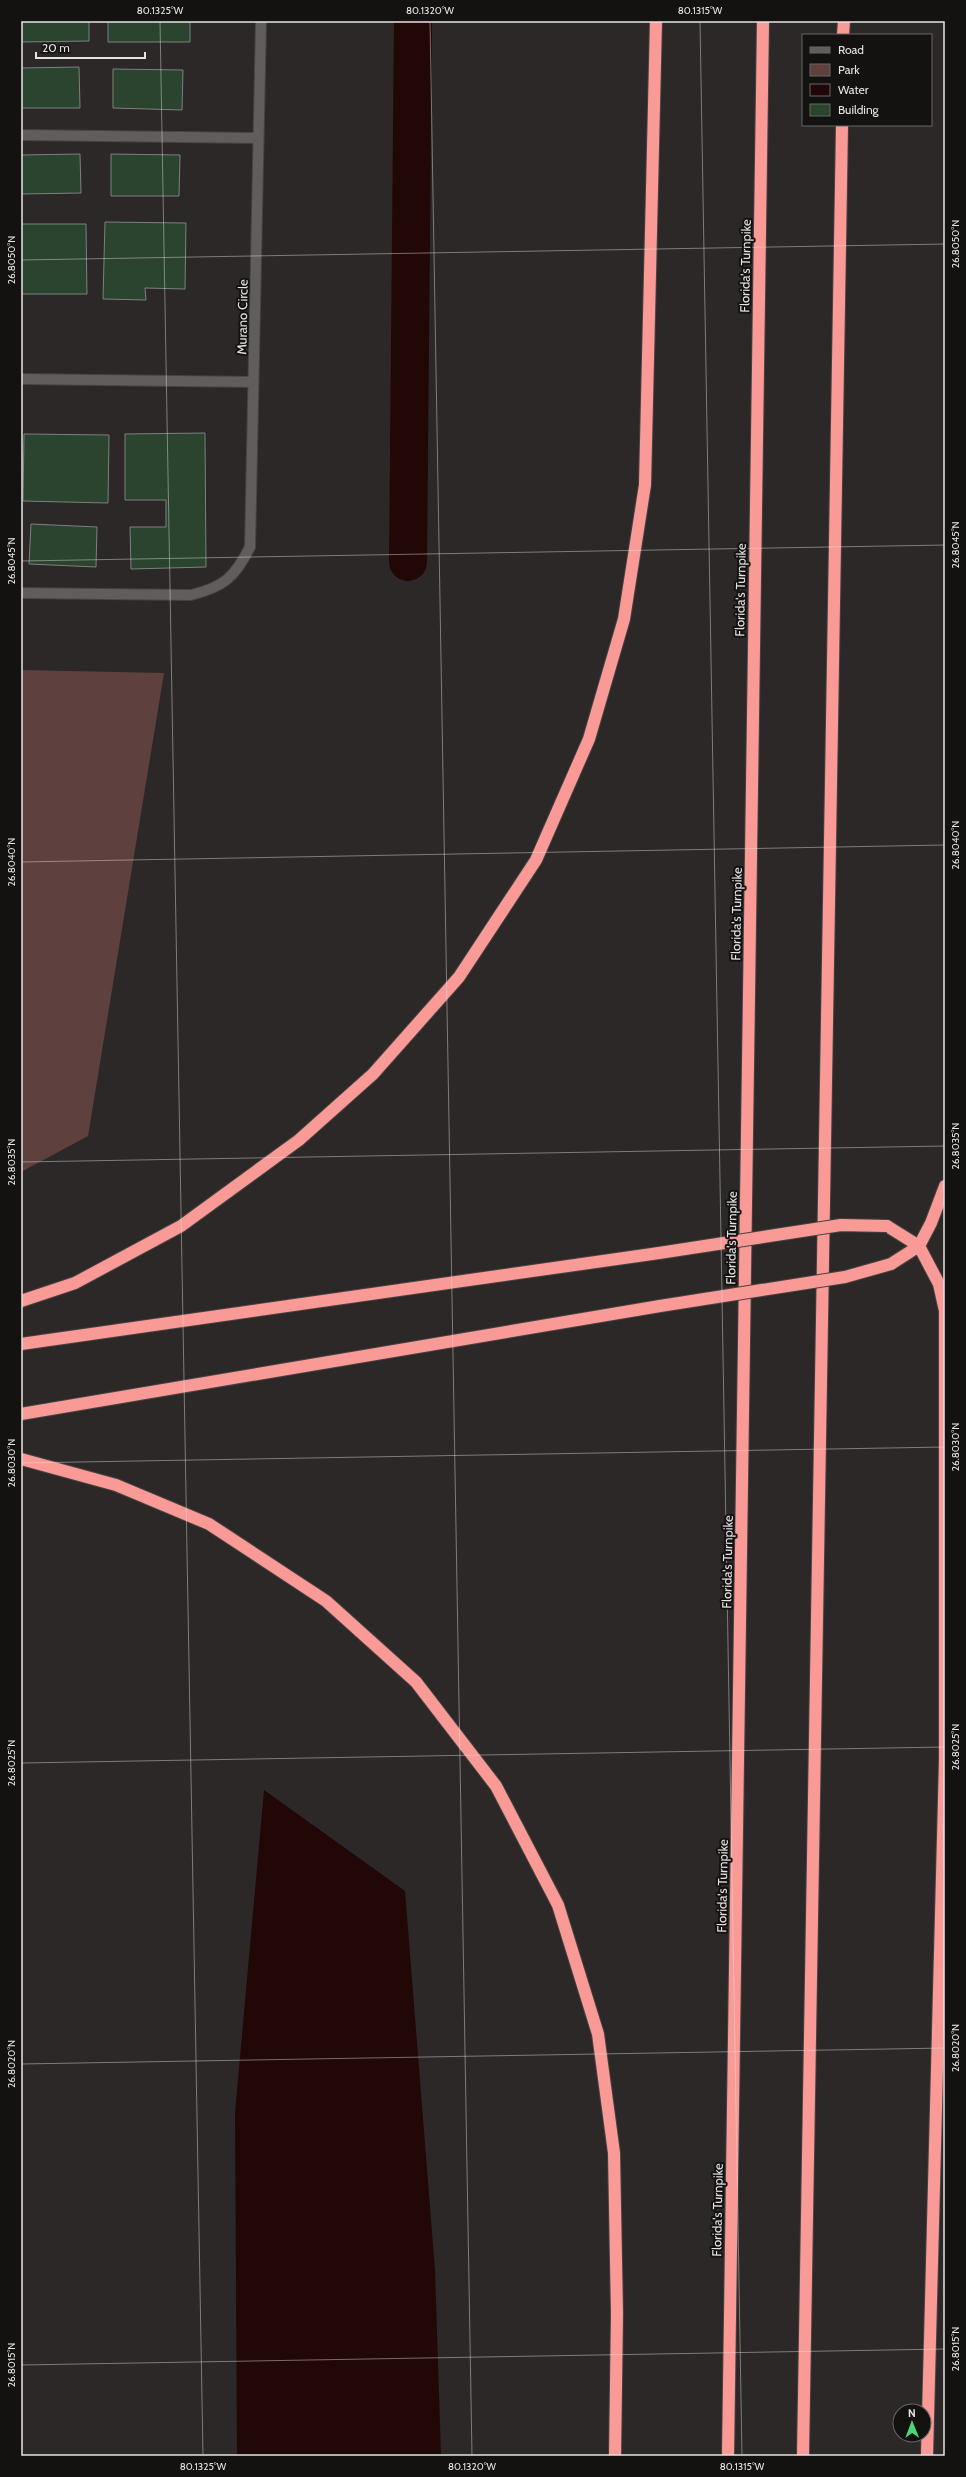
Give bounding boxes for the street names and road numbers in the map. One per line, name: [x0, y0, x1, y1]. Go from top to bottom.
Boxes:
street label: Florida's Turnpike: [736, 219, 754, 313]
street label: Murano Circle: [233, 279, 251, 355]
street label: Florida's Turnpike: [731, 543, 749, 637]
street label: Florida's Turnpike: [727, 867, 745, 961]
street label: Florida's Turnpike: [722, 1191, 740, 1285]
street label: Florida's Turnpike: [718, 1515, 736, 1609]
street label: Florida's Turnpike: [713, 1839, 731, 1933]
street label: Florida's Turnpike: [708, 2163, 726, 2257]

